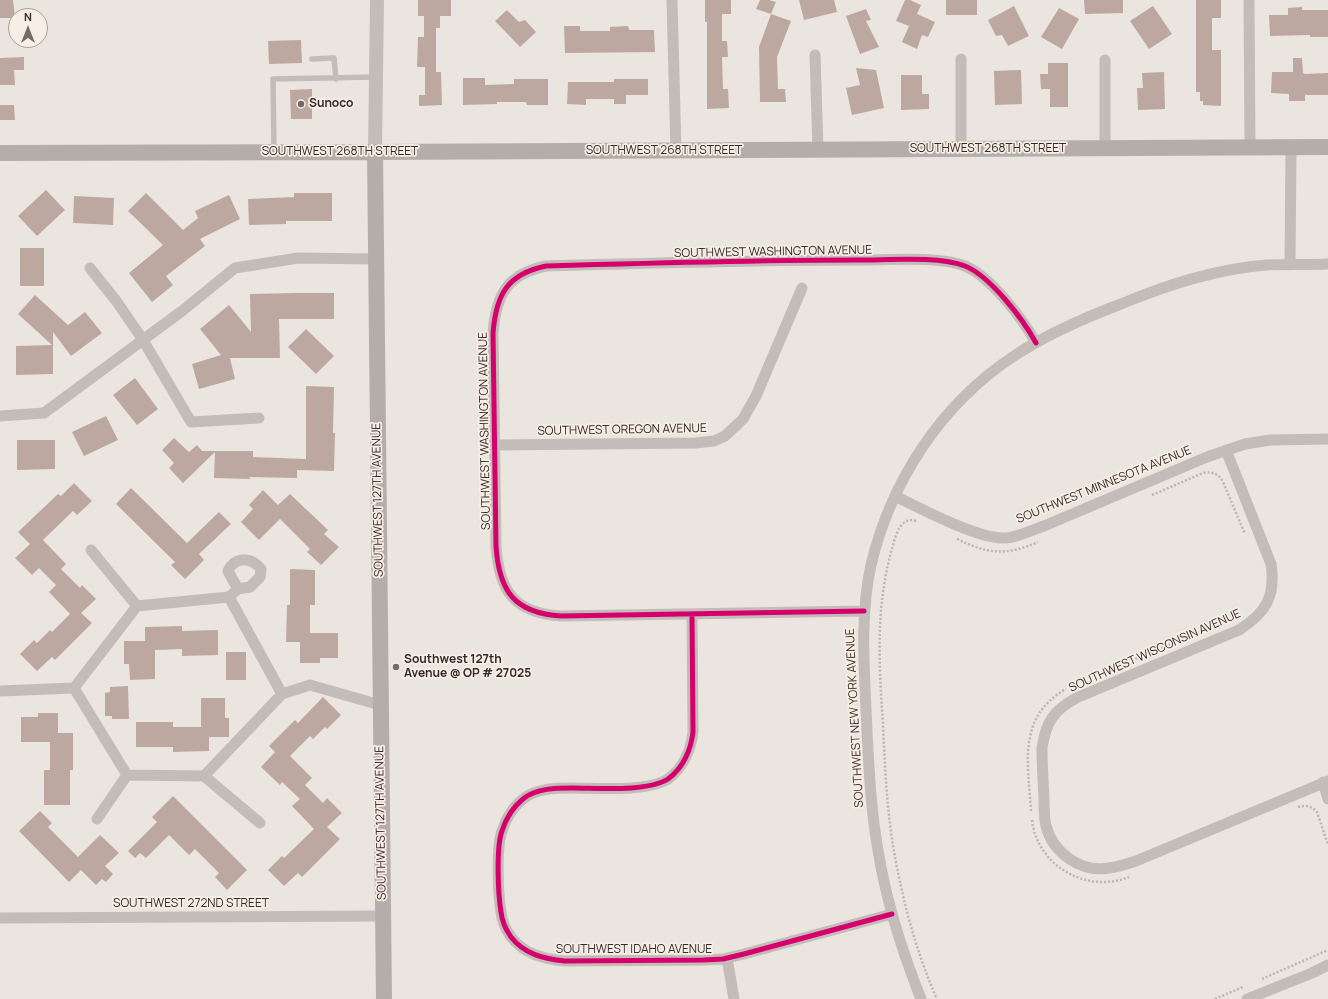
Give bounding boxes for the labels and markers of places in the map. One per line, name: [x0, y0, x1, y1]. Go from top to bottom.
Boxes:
place label: Sunoco: [309, 97, 353, 111]
marker: Sunoco: [296, 99, 306, 109]
place label: Southwest 127th Avenue @ OP # 27025: [404, 653, 531, 681]
marker: Southwest 127th Avenue @ OP # 27025: [391, 662, 401, 672]

